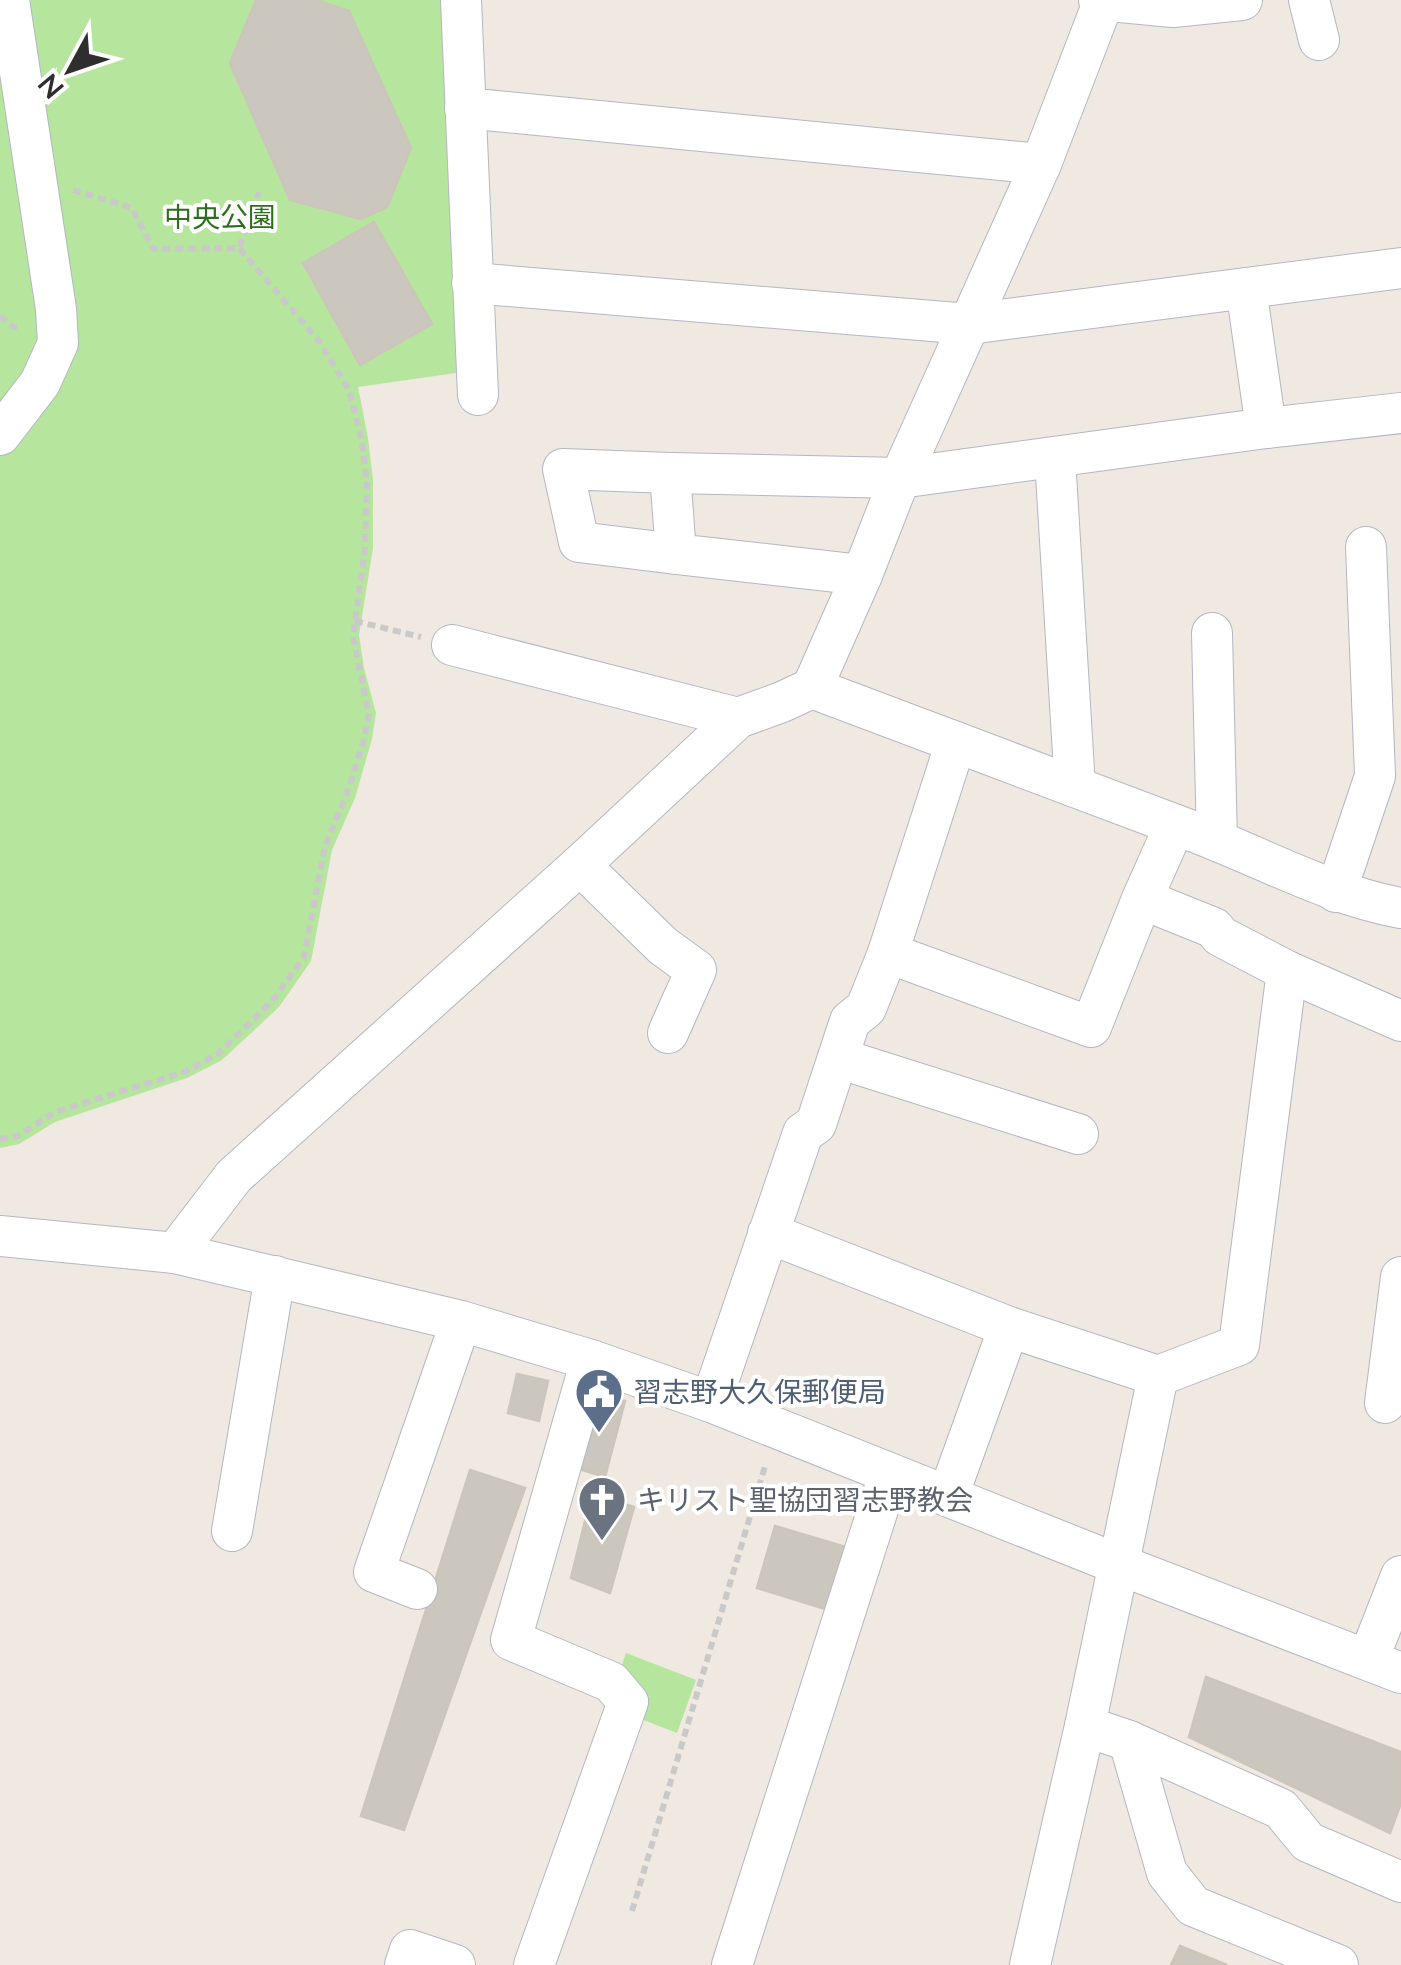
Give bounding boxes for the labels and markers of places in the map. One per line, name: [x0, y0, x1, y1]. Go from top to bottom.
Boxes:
public building icon: 習志野大久保郵便局: [573, 1366, 625, 1434]
place label: 習志野大久保郵便局: [634, 1374, 886, 1408]
church icon: キリスト聖協団習志野教会: [576, 1474, 628, 1542]
place label: キリスト聖協団習志野教会: [637, 1482, 973, 1516]

